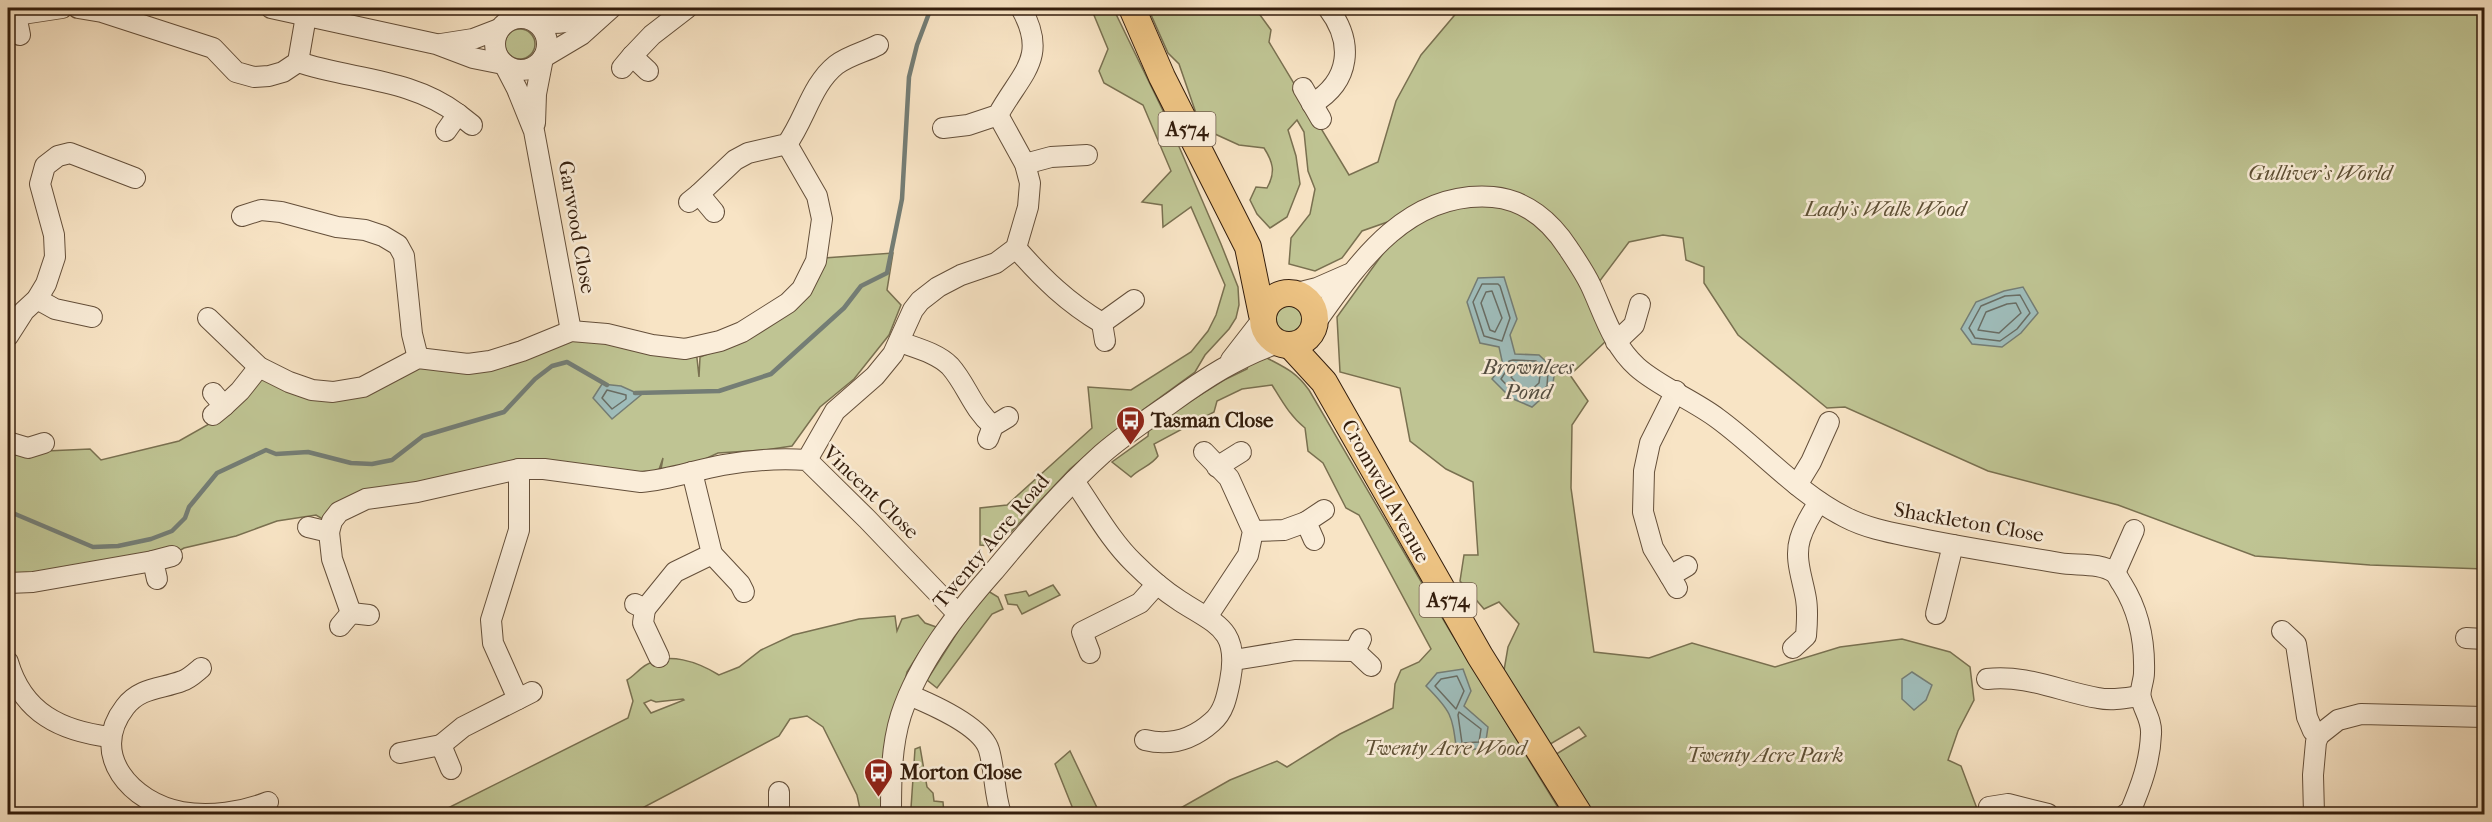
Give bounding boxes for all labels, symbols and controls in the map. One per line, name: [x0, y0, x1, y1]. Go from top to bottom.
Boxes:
road number: A574: [1158, 112, 1216, 146]
street label: Garwood Close: [553, 159, 601, 295]
park label: Gulliver's World: [2248, 161, 2394, 185]
park label: Lady's Walk Wood: [1802, 197, 1968, 221]
water label: Brownlees Pond: [1481, 354, 1575, 405]
bus stop icon: Tasman Close: [1114, 404, 1146, 446]
place label: Tasman Close: [1150, 408, 1274, 432]
street label: Cromwell Avenue: [1337, 415, 1435, 567]
street label: Vincent Close: [817, 440, 924, 544]
street label: Twenty Acre Road: [928, 469, 1054, 613]
street label: Shackleton Close: [1892, 497, 2046, 547]
road number: A574: [1420, 583, 1476, 617]
park label: Twenty Acre Wood: [1364, 736, 1528, 760]
park label: Twenty Acre Park: [1687, 743, 1844, 767]
bus stop icon: Morton Close: [863, 756, 895, 798]
place label: Morton Close: [899, 760, 1022, 784]

